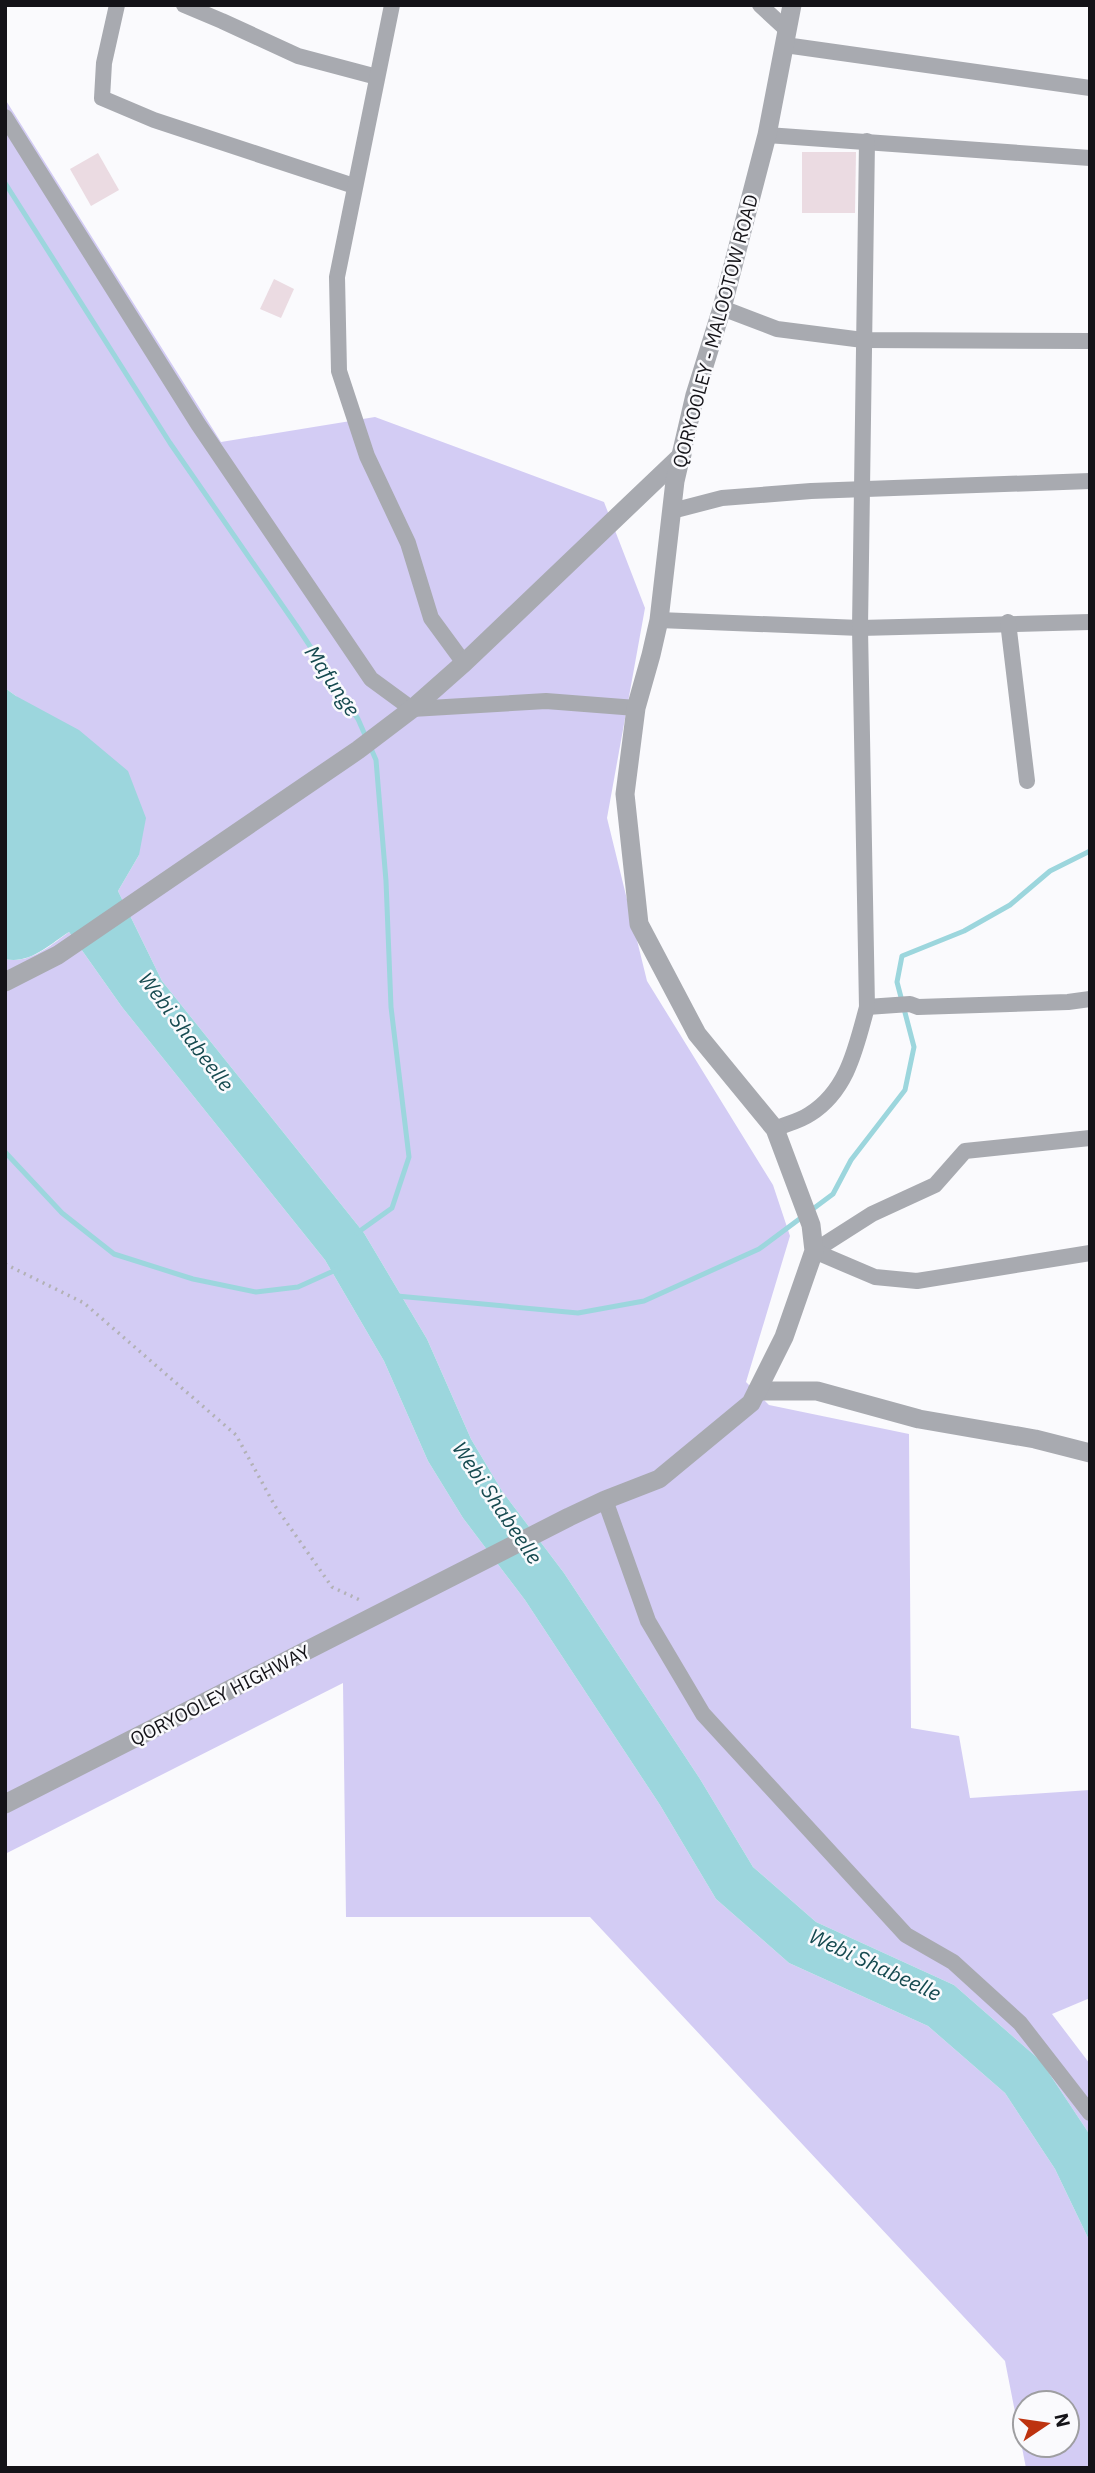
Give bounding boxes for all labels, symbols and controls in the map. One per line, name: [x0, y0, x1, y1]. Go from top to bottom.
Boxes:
street label: QORYOOLEY - MALOOTOW ROAD: [667, 191, 763, 471]
water label: Mafunge: [299, 639, 367, 722]
water label: Webi Shabeelle: [133, 966, 241, 1097]
water label: Webi Shabeelle: [446, 1436, 549, 1570]
street label: QORYOOLEY HIGHWAY: [126, 1639, 315, 1751]
water label: Webi Shabeelle: [805, 1921, 946, 2007]
north arrow: [1011, 2389, 1081, 2459]
text: N: [1049, 2411, 1076, 2430]

